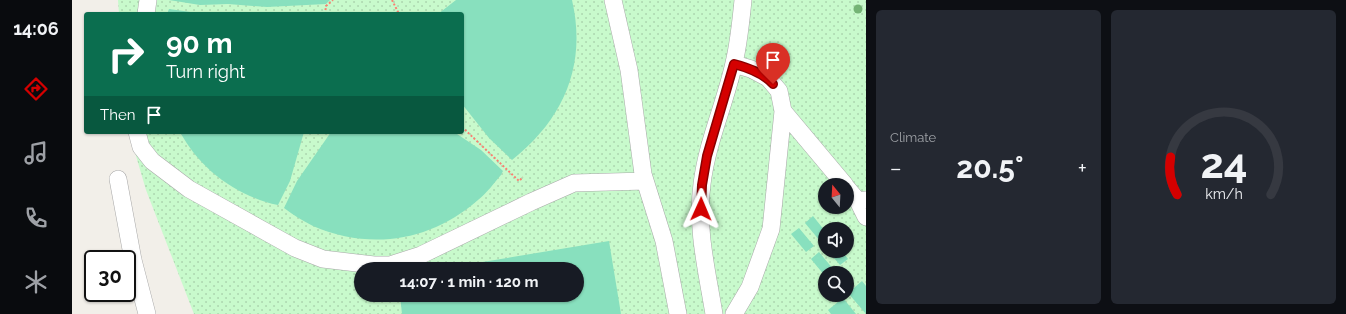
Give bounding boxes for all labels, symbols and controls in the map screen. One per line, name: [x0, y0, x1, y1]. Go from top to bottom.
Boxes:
text: 14:06: [13, 18, 59, 39]
text: 90 m: [166, 27, 232, 60]
icon: right: [100, 28, 152, 80]
pin: [756, 43, 790, 84]
icon: arrive: [762, 49, 784, 71]
text: Turn right: [166, 61, 245, 82]
icon: directions: [22, 75, 50, 103]
icon: arrive: [143, 104, 165, 126]
text: Then: [100, 106, 135, 124]
text: Climate: [890, 130, 936, 145]
icon: music: [22, 139, 50, 167]
text: 24: [1200, 139, 1247, 188]
text: 20.5°: [956, 150, 1023, 185]
text: −: [890, 155, 902, 181]
text: +: [1078, 155, 1087, 181]
north arrow: [818, 178, 854, 214]
map controls: [818, 178, 854, 302]
text: km/h: [1205, 186, 1242, 202]
position arrow: [680, 188, 722, 230]
icon: phone: [22, 204, 50, 232]
button: sound: [818, 222, 854, 258]
speed limit sign: 30: [84, 250, 136, 302]
button: search: [818, 266, 854, 302]
icon: climate: [22, 268, 50, 296]
text: 14:07 · 1 min · 120 m: [400, 273, 538, 291]

